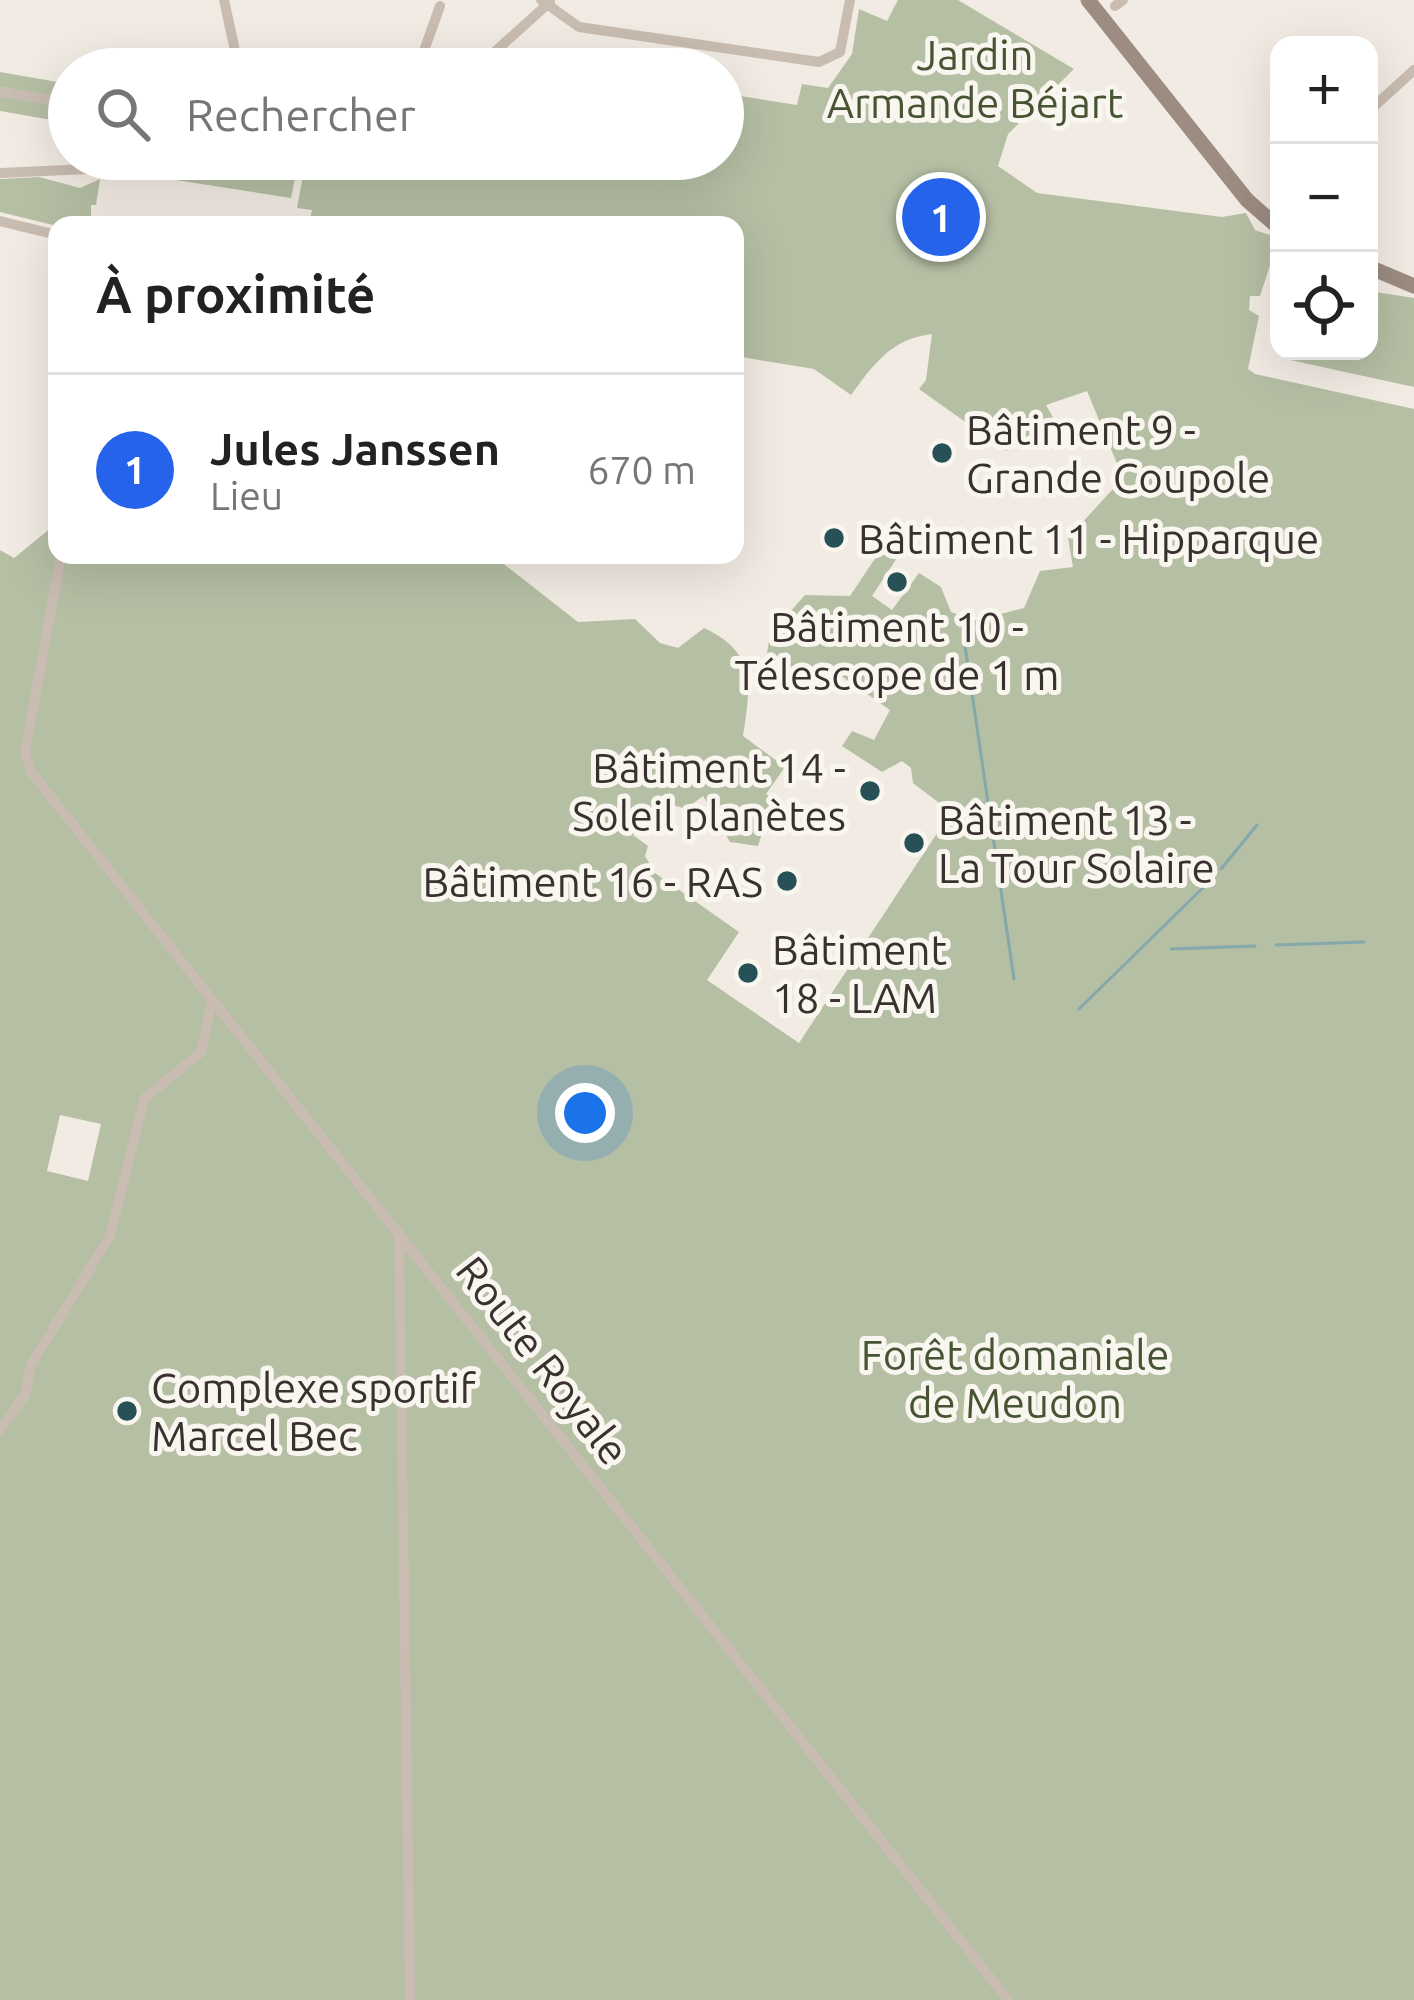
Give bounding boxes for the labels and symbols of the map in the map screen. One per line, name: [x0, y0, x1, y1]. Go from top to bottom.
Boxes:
park label: Jardin Armande Béjart: [827, 31, 1123, 126]
pin: 1: [902, 172, 980, 262]
place label: Bâtiment 9 - Grande Coupole: [966, 406, 1270, 501]
marker: Bâtiment 9 - Grande Coupole: [929, 440, 955, 466]
place label: Bâtiment 11 - Hipparque: [858, 515, 1319, 562]
marker: Bâtiment 11 - Hipparque: [821, 525, 847, 551]
marker: Bâtiment 10 - Télescope de 1 m: [884, 569, 910, 595]
place label: Bâtiment 10 - Télescope de 1 m: [734, 603, 1060, 698]
place label: Bâtiment 14 - Soleil planètes: [572, 744, 846, 839]
marker: Bâtiment 14 - Soleil planètes: [857, 778, 883, 804]
place label: Bâtiment 13 - La Tour Solaire: [938, 796, 1215, 891]
marker: Bâtiment 13 - La Tour Solaire: [901, 830, 927, 856]
place label: Bâtiment 16 - RAS: [422, 858, 763, 905]
marker: Bâtiment 16 - RAS: [774, 868, 800, 894]
place label: Bâtiment 18 - LAM: [772, 926, 947, 1021]
marker: Bâtiment 18 - LAM: [735, 960, 761, 986]
your location: [555, 1083, 615, 1143]
street label: Route Royale: [447, 1247, 639, 1473]
park label: Forêt domaniale de Meudon: [861, 1331, 1169, 1426]
place label: Complexe sportif Marcel Bec: [151, 1364, 477, 1459]
marker: Complexe sportif Marcel Bec: [114, 1398, 140, 1424]

